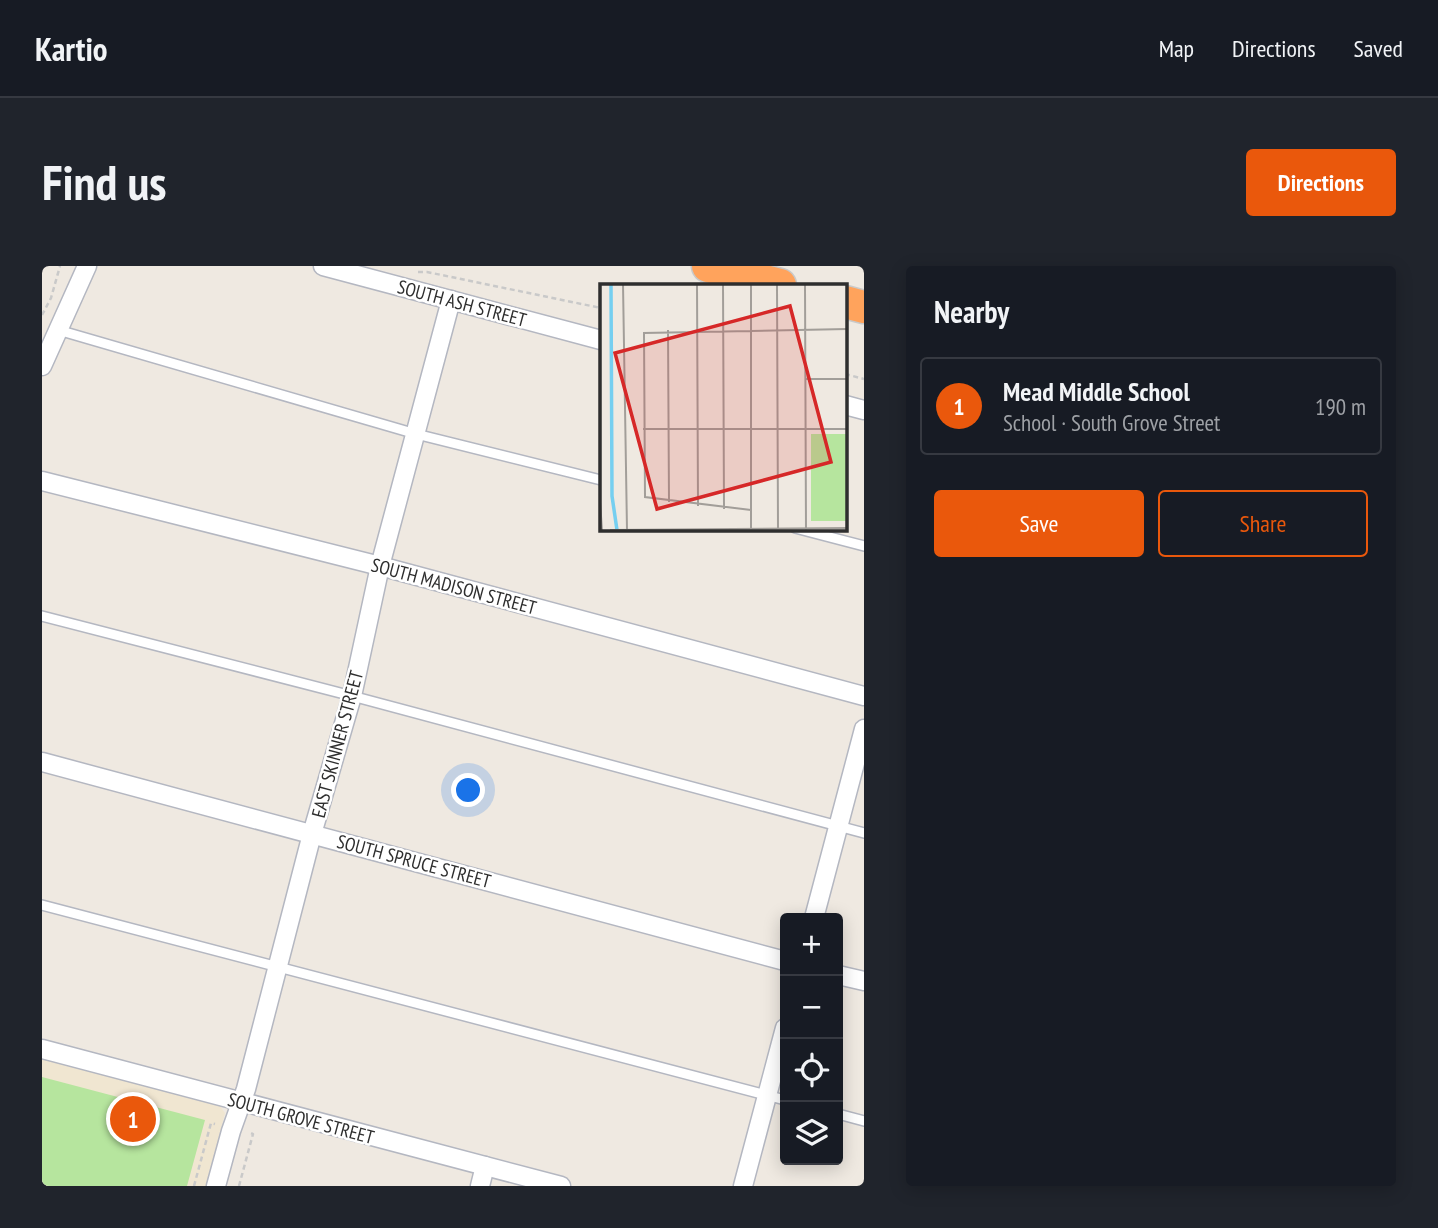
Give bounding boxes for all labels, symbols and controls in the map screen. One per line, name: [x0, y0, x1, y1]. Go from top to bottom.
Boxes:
text: Kartio: [35, 27, 108, 70]
text: Map: [1159, 33, 1194, 64]
text: Directions: [1232, 33, 1316, 64]
text: Saved: [1354, 33, 1403, 64]
button: Directions: [1246, 149, 1396, 216]
text: Find us: [42, 150, 166, 214]
street label: SOUTH ASH STREET: [395, 274, 530, 332]
inset map: [600, 284, 846, 530]
text: Nearby: [934, 292, 1009, 331]
text: Mead Middle School: [1003, 375, 1190, 408]
text: 1: [954, 392, 965, 421]
text: 190 m: [1315, 392, 1366, 421]
text: School · South Grove Street: [1003, 408, 1220, 437]
button: Save: [934, 490, 1144, 557]
button: Share: [1158, 490, 1368, 557]
street label: SOUTH MADISON STREET: [369, 552, 540, 620]
street label: EAST SKINNER STREET: [306, 667, 368, 820]
your location: [451, 773, 485, 807]
street label: SOUTH SPRUCE STREET: [334, 829, 494, 893]
map controls: [780, 913, 843, 1165]
button: +: [780, 913, 843, 976]
button: −: [780, 976, 843, 1039]
button: locate: [780, 1039, 843, 1102]
street label: SOUTH GROVE STREET: [225, 1087, 377, 1149]
pin: 1: [110, 1093, 156, 1145]
button: layers: [780, 1102, 843, 1165]

